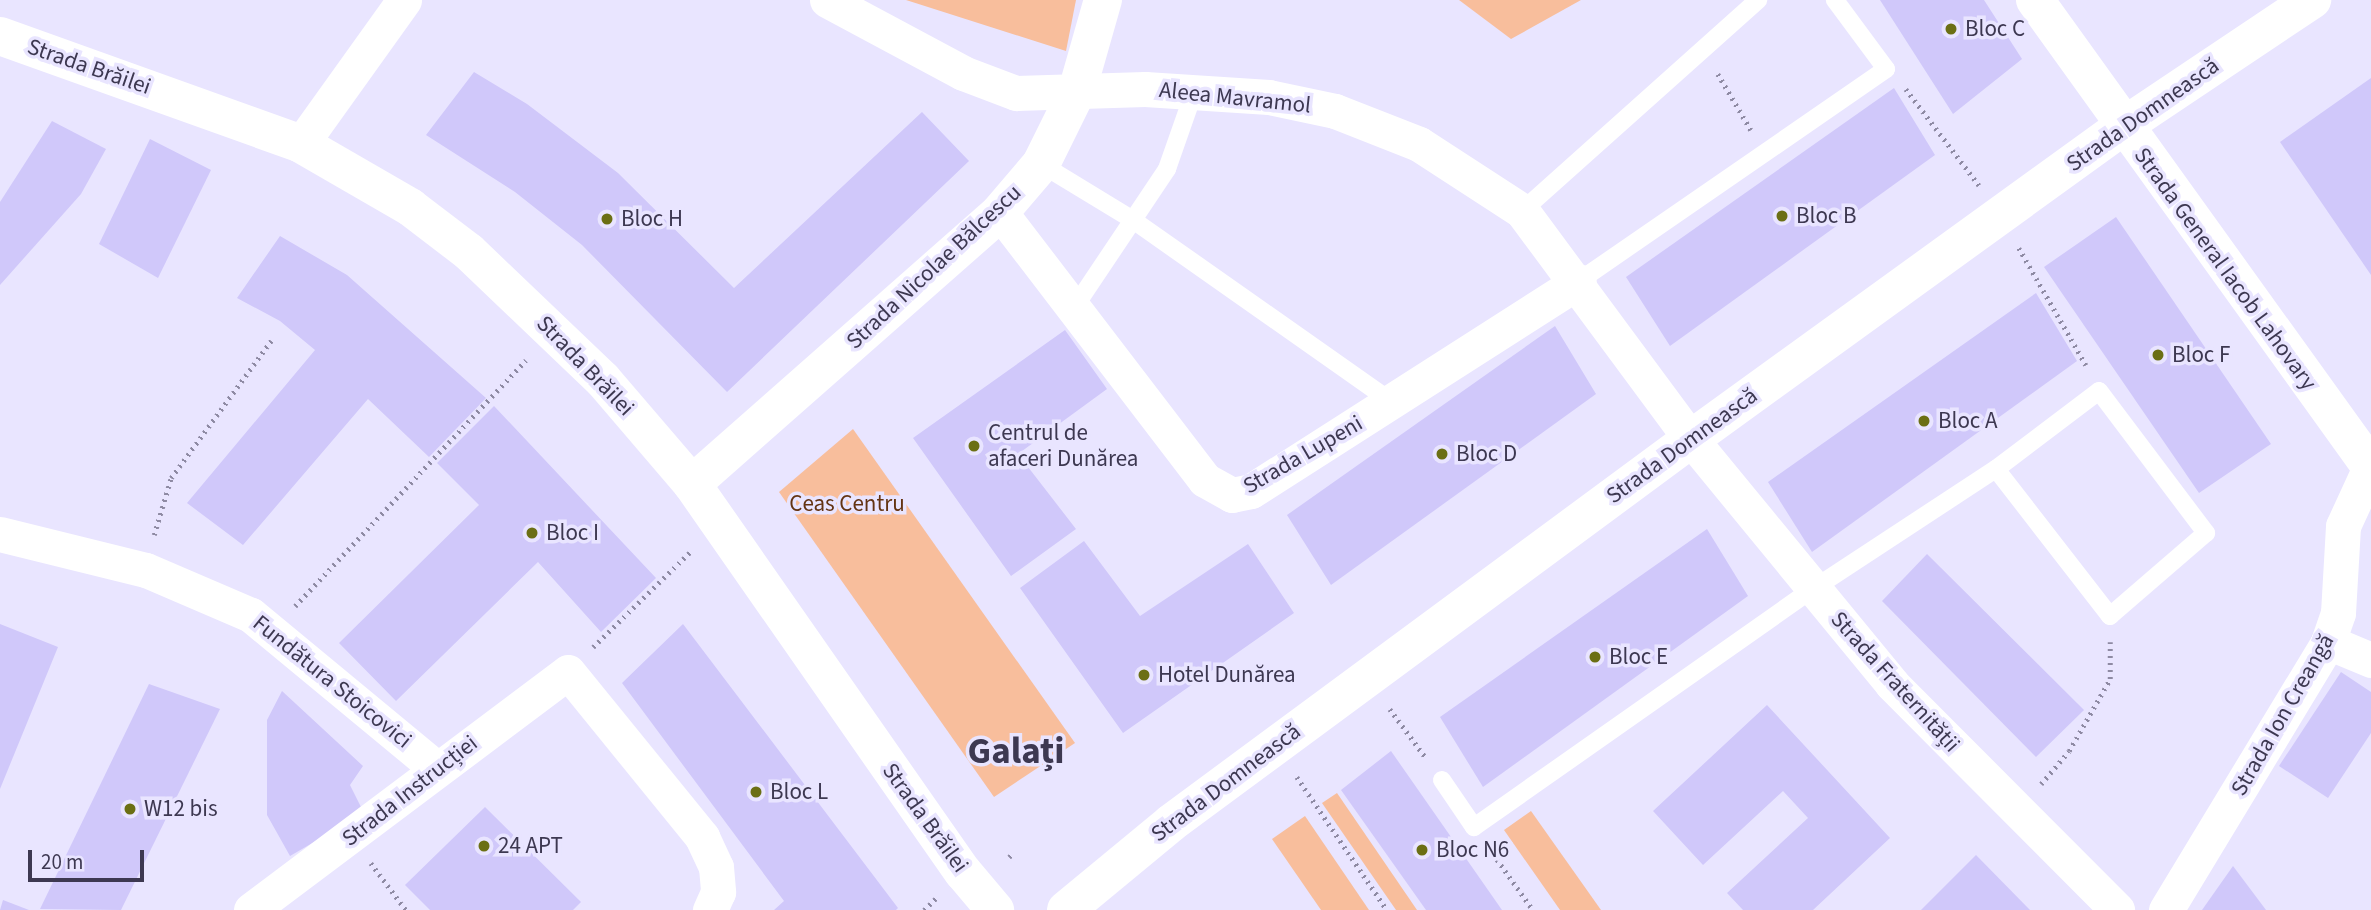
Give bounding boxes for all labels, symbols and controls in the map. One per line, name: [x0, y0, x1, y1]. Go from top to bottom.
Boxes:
place label: Bloc C: [1965, 15, 2025, 43]
marker: Bloc C: [1943, 21, 1959, 37]
street label: Strada Brăilei: [24, 33, 154, 101]
street label: Strada Domnească: [2061, 52, 2225, 178]
street label: Aleea Mavramol: [1158, 76, 1312, 120]
street label: Strada General Iacob Lahovary: [2128, 142, 2322, 396]
street label: Strada Nicolae Bălcescu: [841, 179, 1027, 355]
place label: Bloc B: [1796, 202, 1856, 230]
place label: Bloc H: [621, 205, 683, 233]
marker: Bloc B: [1774, 208, 1790, 224]
marker: Bloc H: [599, 211, 615, 227]
street label: Strada Brăilei: [530, 310, 640, 422]
place label: Bloc F: [2172, 341, 2230, 369]
marker: Bloc F: [2150, 347, 2166, 363]
street label: Strada Domnească: [1601, 382, 1763, 510]
place label: Bloc A: [1938, 407, 1997, 435]
street label: Strada Lupeni: [1238, 410, 1368, 500]
marker: Bloc A: [1916, 413, 1932, 429]
place label: Centrul de afaceri Dunărea: [988, 419, 1138, 473]
marker: Centrul de afaceri Dunărea: [966, 438, 982, 454]
place label: Bloc D: [1456, 440, 1517, 468]
marker: Bloc D: [1434, 446, 1450, 462]
park label: Ceas Centru: [789, 490, 905, 518]
place label: Bloc I: [546, 519, 599, 547]
marker: Bloc I: [524, 525, 540, 541]
street label: Strada Fraternității: [1825, 606, 1965, 758]
street label: Fundătura Stoicovici: [247, 610, 417, 754]
street label: Strada Ion Creangă: [2226, 629, 2340, 801]
place label: Bloc E: [1609, 643, 1668, 671]
marker: Bloc E: [1587, 649, 1603, 665]
place label: Hotel Dunărea: [1158, 661, 1296, 689]
marker: Hotel Dunărea: [1136, 667, 1152, 683]
street label: Strada Domnească: [1146, 718, 1306, 848]
street label: Strada Instrucției: [337, 730, 483, 852]
district label: Galați: [968, 730, 1064, 774]
street label: Strada Brăilei: [876, 758, 974, 878]
place label: Bloc L: [770, 778, 828, 806]
marker: Bloc L: [748, 784, 764, 800]
place label: W12 bis: [144, 795, 218, 823]
marker: W12 bis: [122, 801, 138, 817]
place label: 24 APT: [498, 832, 563, 860]
scale bar: [32, 836, 147, 880]
place label: Bloc N6: [1436, 836, 1509, 864]
marker: 24 APT: [476, 838, 492, 854]
marker: Bloc N6: [1414, 842, 1430, 858]
text: 20 m: [41, 847, 83, 877]

